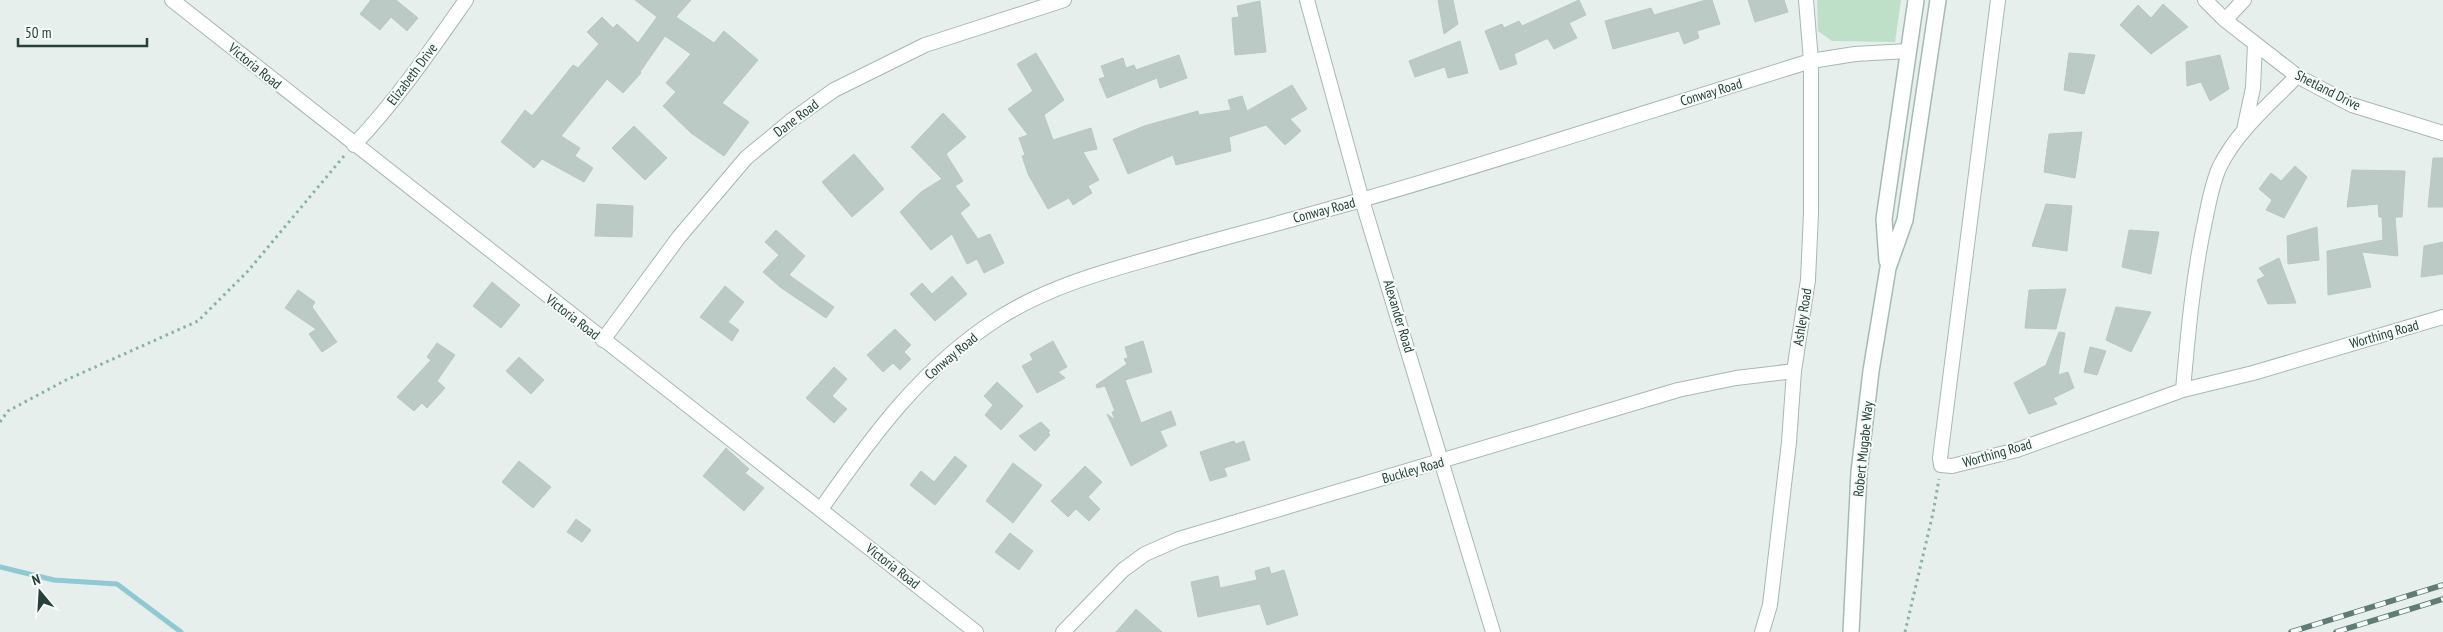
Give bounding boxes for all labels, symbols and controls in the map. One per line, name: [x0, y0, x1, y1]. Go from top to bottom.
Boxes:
scale bar: [18, 15, 146, 47]
text: 50 m: [25, 23, 51, 42]
street label: Victoria Road: [224, 38, 285, 93]
street label: Elizabeth Drive: [383, 39, 441, 109]
street label: Shetland Drive: [2292, 66, 2364, 114]
street label: Conway Road: [1678, 74, 1744, 110]
street label: Dane Road: [770, 95, 822, 141]
street label: Conway Road: [1291, 193, 1357, 227]
street label: Alexander Road: [1379, 277, 1419, 355]
street label: Ashley Road: [1789, 287, 1815, 347]
street label: Victoria Road: [542, 290, 604, 344]
street label: Worthing Road: [2347, 316, 2421, 352]
street label: Conway Road: [921, 329, 981, 383]
street label: Robert Mugabe Way: [1849, 400, 1877, 498]
street label: Worthing Road: [1960, 435, 2034, 471]
street label: Buckley Road: [1380, 453, 1446, 487]
street label: Victoria Road: [862, 539, 924, 593]
north arrow: [15, 567, 65, 617]
text: N: [30, 570, 42, 589]

